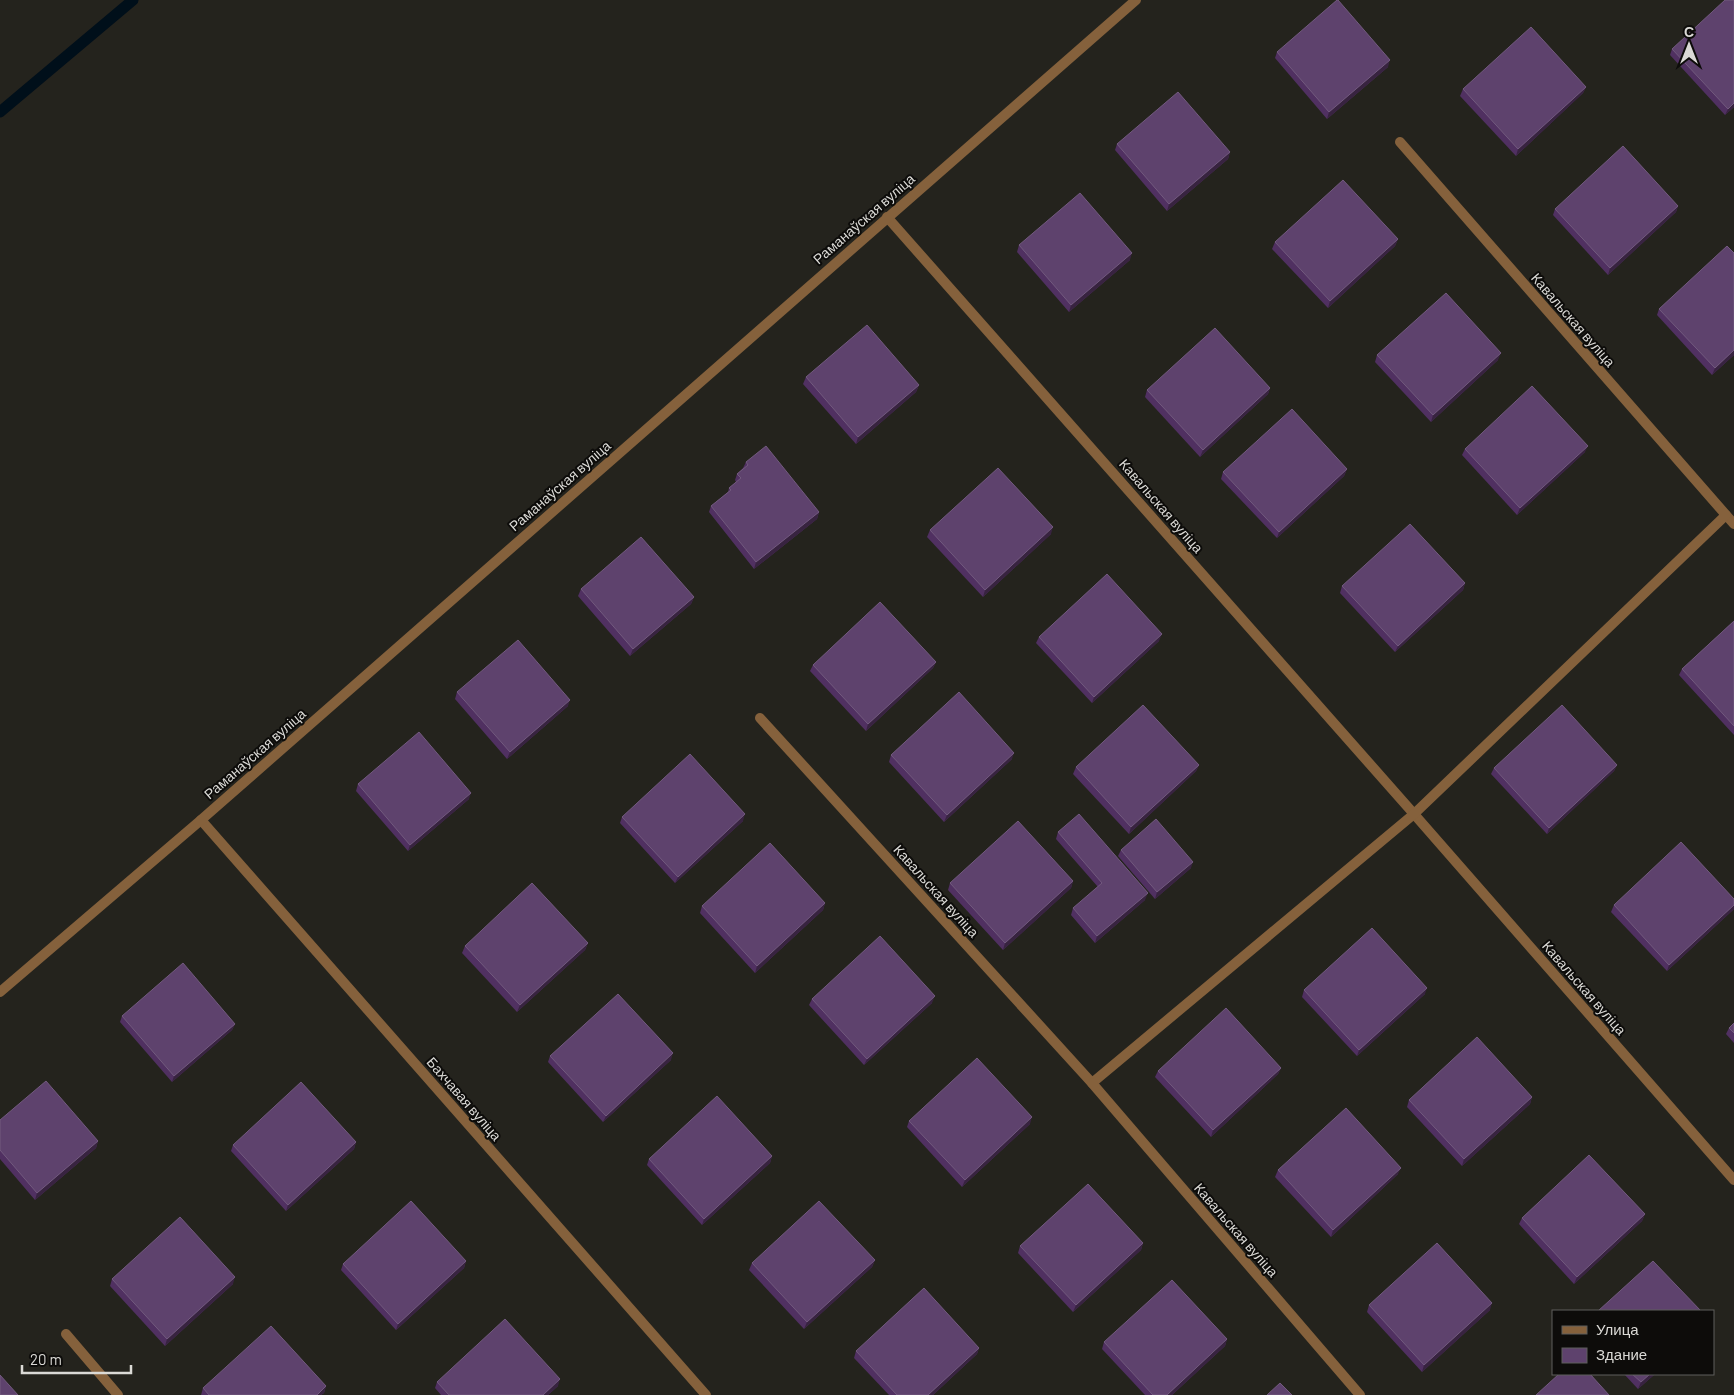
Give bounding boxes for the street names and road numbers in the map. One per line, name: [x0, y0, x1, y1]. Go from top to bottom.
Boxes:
street label: Раманаўская вуліца: [809, 170, 918, 267]
street label: Кавальская вуліца: [1528, 269, 1619, 370]
street label: Раманаўская вуліца: [505, 437, 614, 534]
street label: Кавальская вуліца: [1116, 455, 1207, 556]
street label: Раманаўская вуліца: [200, 705, 309, 802]
street label: Кавальская вуліца: [890, 841, 983, 941]
street label: Кавальская вуліца: [1539, 937, 1630, 1038]
street label: Бахчавая вуліца: [423, 1053, 505, 1144]
street label: Кавальская вуліца: [1191, 1179, 1282, 1280]

